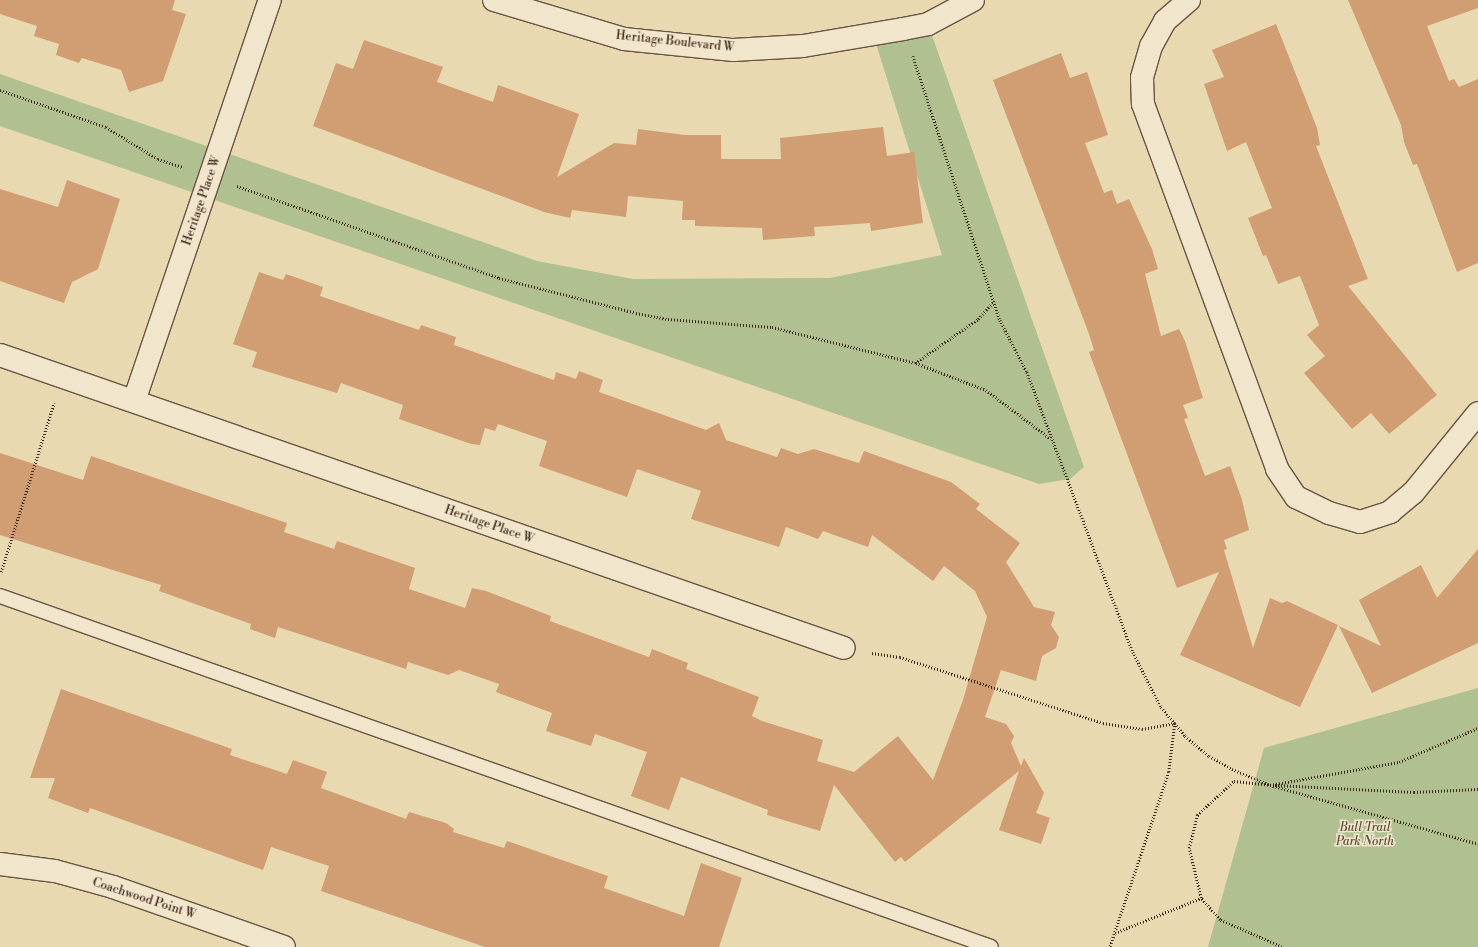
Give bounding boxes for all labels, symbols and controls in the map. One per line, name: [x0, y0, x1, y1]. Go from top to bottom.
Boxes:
street label: Heritage Boulevard W: [615, 29, 735, 55]
street label: Heritage Place W: [180, 155, 224, 247]
street label: Heritage Place W: [443, 503, 535, 547]
park label: Bull Trail Park North: [1336, 821, 1394, 849]
street label: Coachwood Point W: [90, 875, 198, 923]

